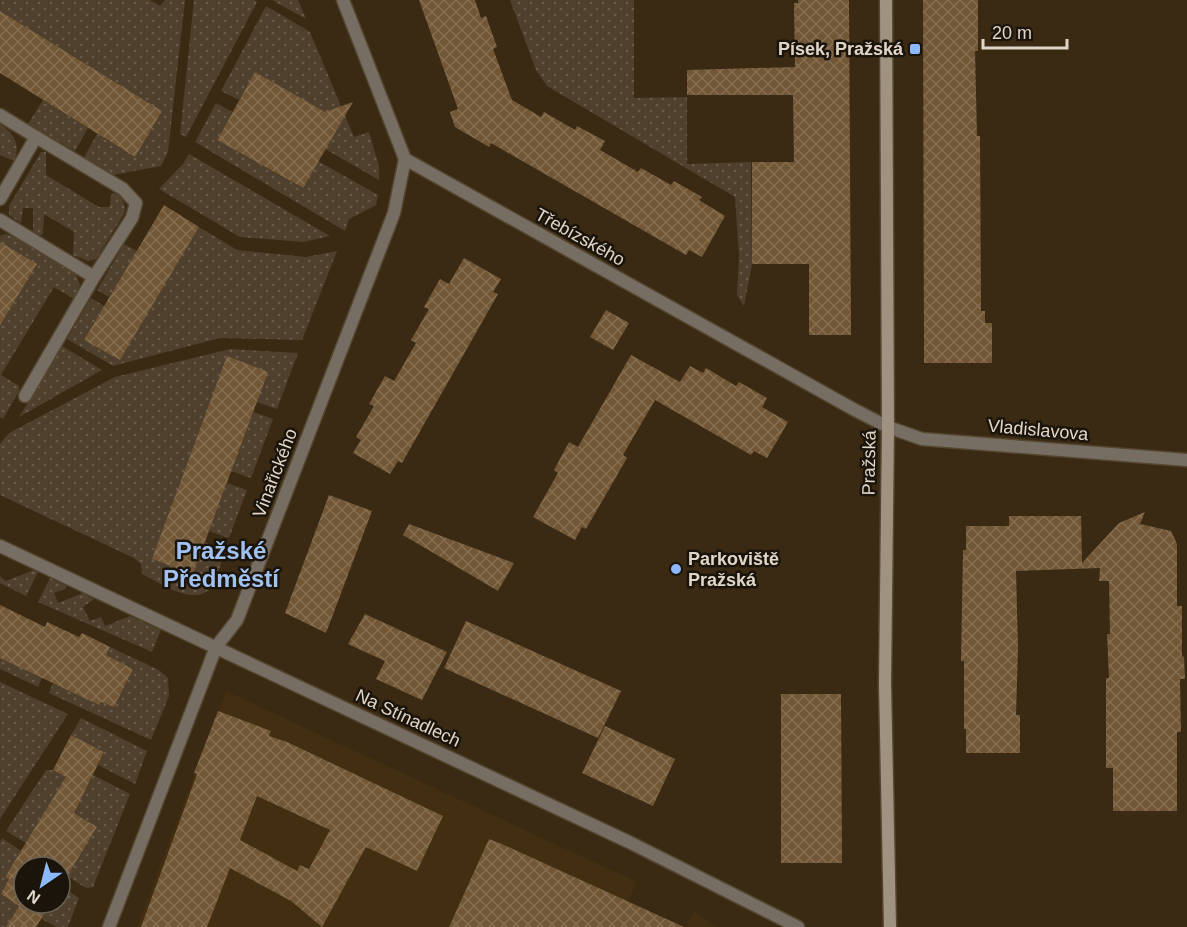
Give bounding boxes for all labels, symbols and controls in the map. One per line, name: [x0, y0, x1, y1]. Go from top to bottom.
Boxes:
scale bar: [983, 12, 1067, 50]
text: 20 m: [992, 23, 1032, 43]
place label: Písek, Pražská: [778, 39, 904, 59]
marker: Písek, Pražská: [908, 42, 922, 56]
street label: Třebízského: [532, 204, 628, 270]
street label: Vladislavova: [987, 416, 1090, 444]
street label: Vinařického: [249, 426, 301, 520]
street label: Pražská: [858, 429, 880, 496]
district label: Pražské Předměstí: [163, 537, 280, 592]
place label: Parkoviště Pražská: [688, 549, 779, 590]
marker: Parkoviště Pražská: [669, 562, 683, 576]
street label: Na Stínadlech: [353, 685, 463, 751]
north arrow: [12, 855, 72, 915]
text: N: [24, 887, 43, 907]

